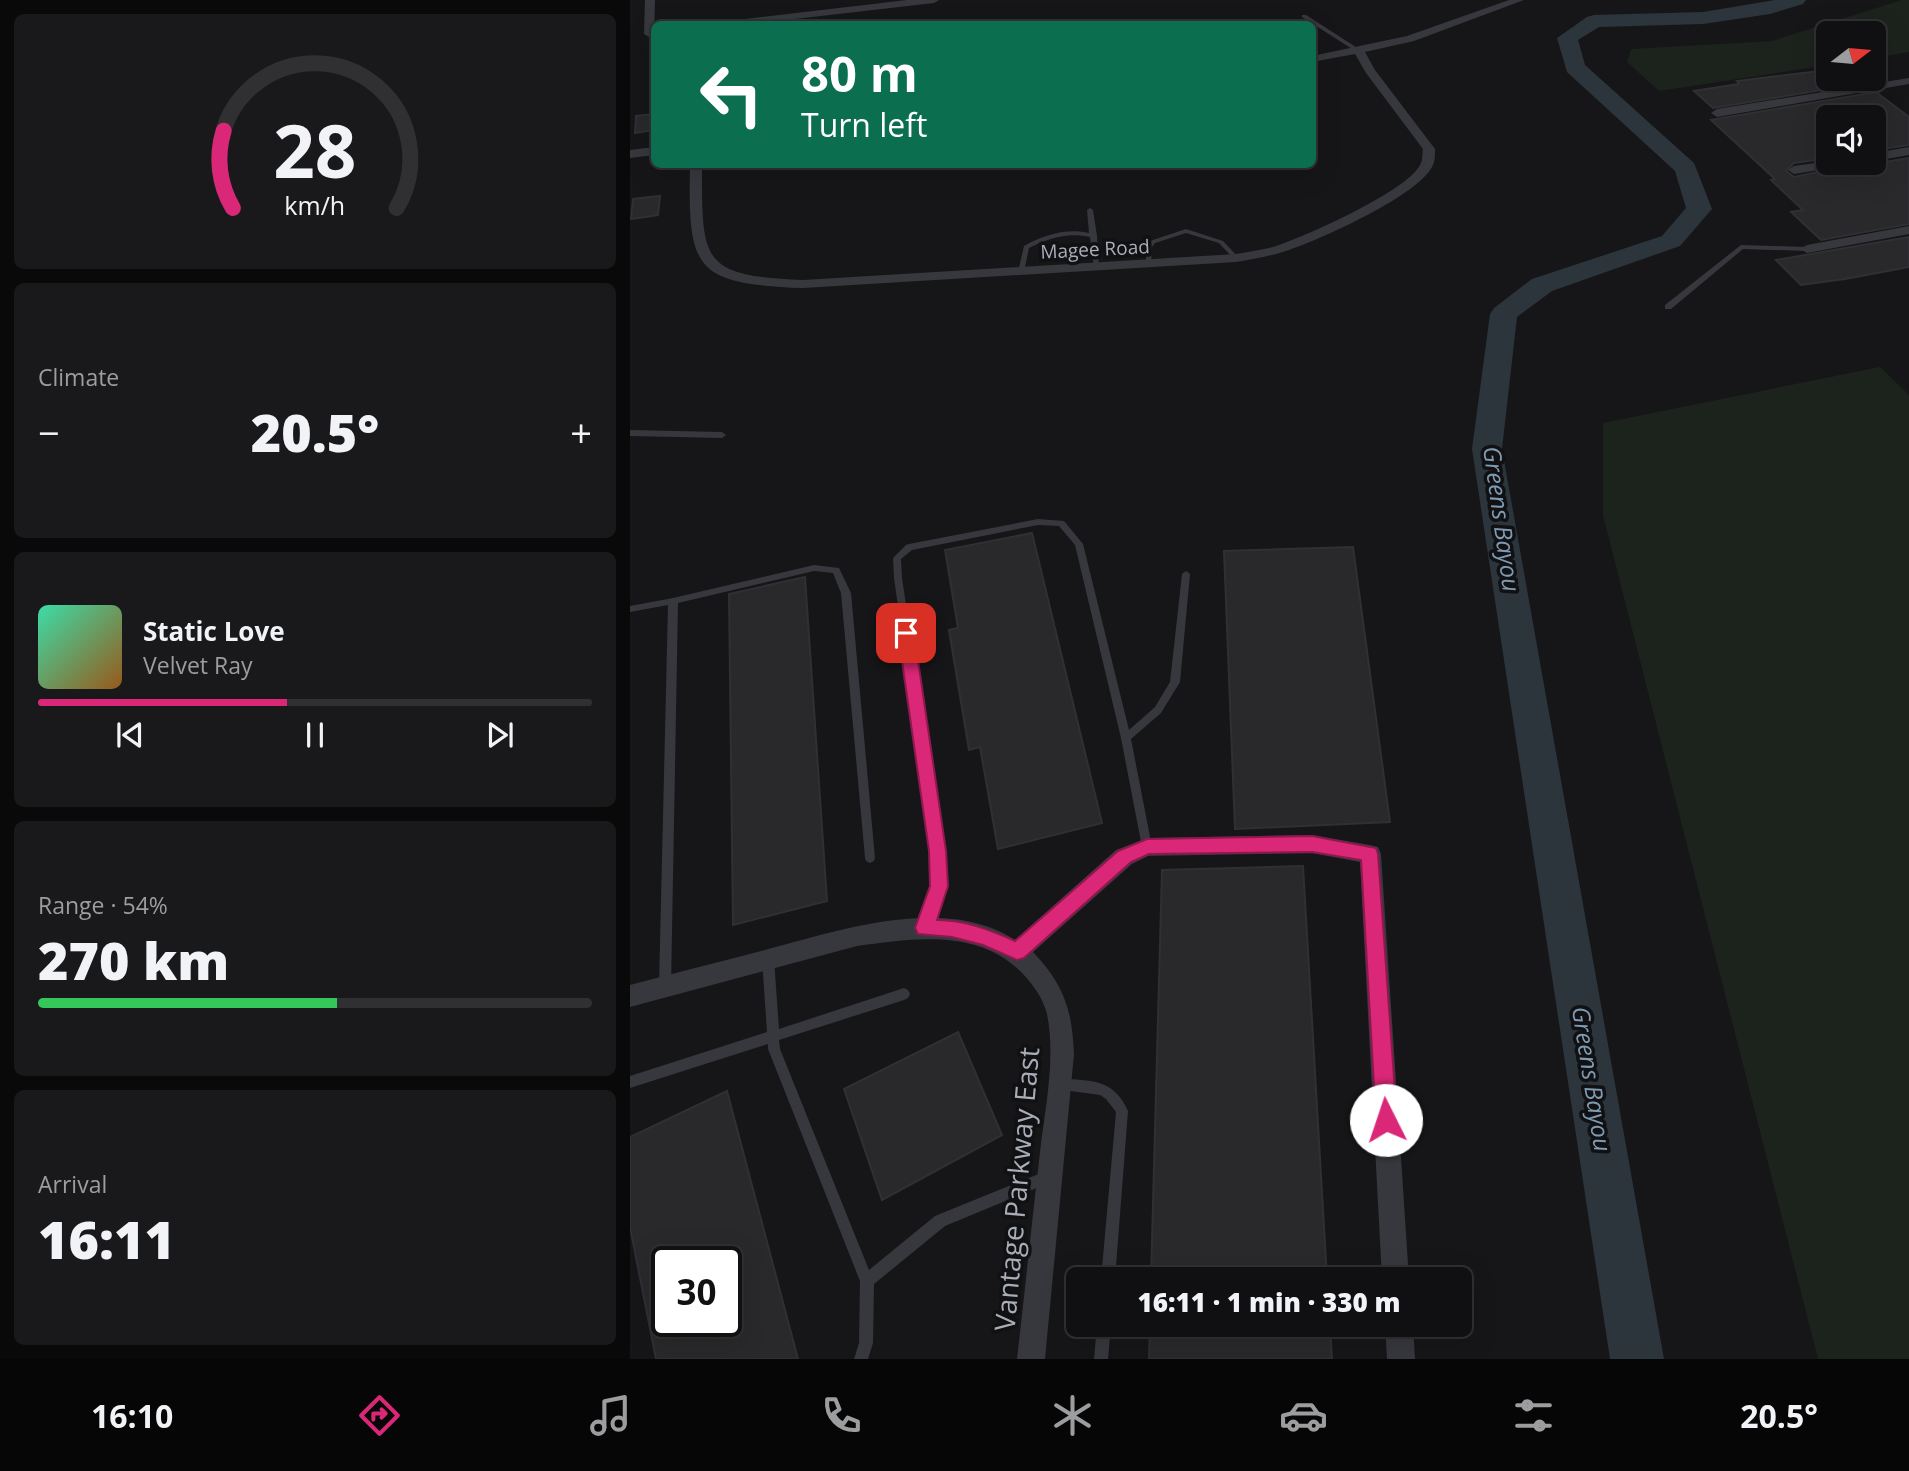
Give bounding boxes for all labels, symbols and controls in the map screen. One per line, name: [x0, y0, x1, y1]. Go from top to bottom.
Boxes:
north arrow: [1816, 21, 1886, 91]
map controls: [1816, 21, 1886, 175]
text: 80 m: [801, 40, 918, 106]
icon: left: [686, 49, 777, 140]
text: 28: [273, 100, 357, 199]
text: Turn left: [801, 103, 927, 146]
button: sound: [1816, 105, 1886, 175]
text: km/h: [285, 187, 345, 221]
street label: Magee Road: [1040, 233, 1150, 265]
text: Climate: [38, 361, 119, 393]
text: 20.5°: [251, 396, 379, 467]
text: −: [38, 406, 60, 458]
text: +: [570, 406, 592, 458]
water label: Greens Bayou: [1476, 444, 1529, 594]
pin: [876, 603, 936, 663]
text: Static Love: [143, 613, 285, 649]
icon: arrive: [887, 614, 925, 652]
text: Velvet Ray: [143, 649, 253, 681]
icon: previous: [111, 716, 149, 754]
icon: pause: [296, 716, 334, 754]
icon: next: [481, 716, 519, 754]
text: Range · 54%: [38, 889, 168, 921]
text: 270 km: [38, 924, 229, 995]
water label: Greens Bayou: [1565, 1004, 1620, 1154]
street label: Vantage Parkway East: [985, 1045, 1047, 1332]
position arrow: [1349, 1083, 1423, 1157]
text: Arrival: [38, 1168, 107, 1200]
text: 16:11: [38, 1203, 175, 1274]
speed limit sign: 30: [651, 1246, 742, 1337]
text: 16:11 · 1 min · 330 m: [1138, 1284, 1400, 1320]
icon: directions: [355, 1391, 404, 1440]
icon: music: [586, 1391, 635, 1440]
icon: phone: [817, 1391, 866, 1440]
icon: climate: [1048, 1391, 1097, 1440]
icon: car: [1279, 1391, 1328, 1440]
icon: filters: [1509, 1391, 1558, 1440]
text: 16:10: [91, 1394, 173, 1437]
text: 20.5°: [1740, 1394, 1818, 1437]

